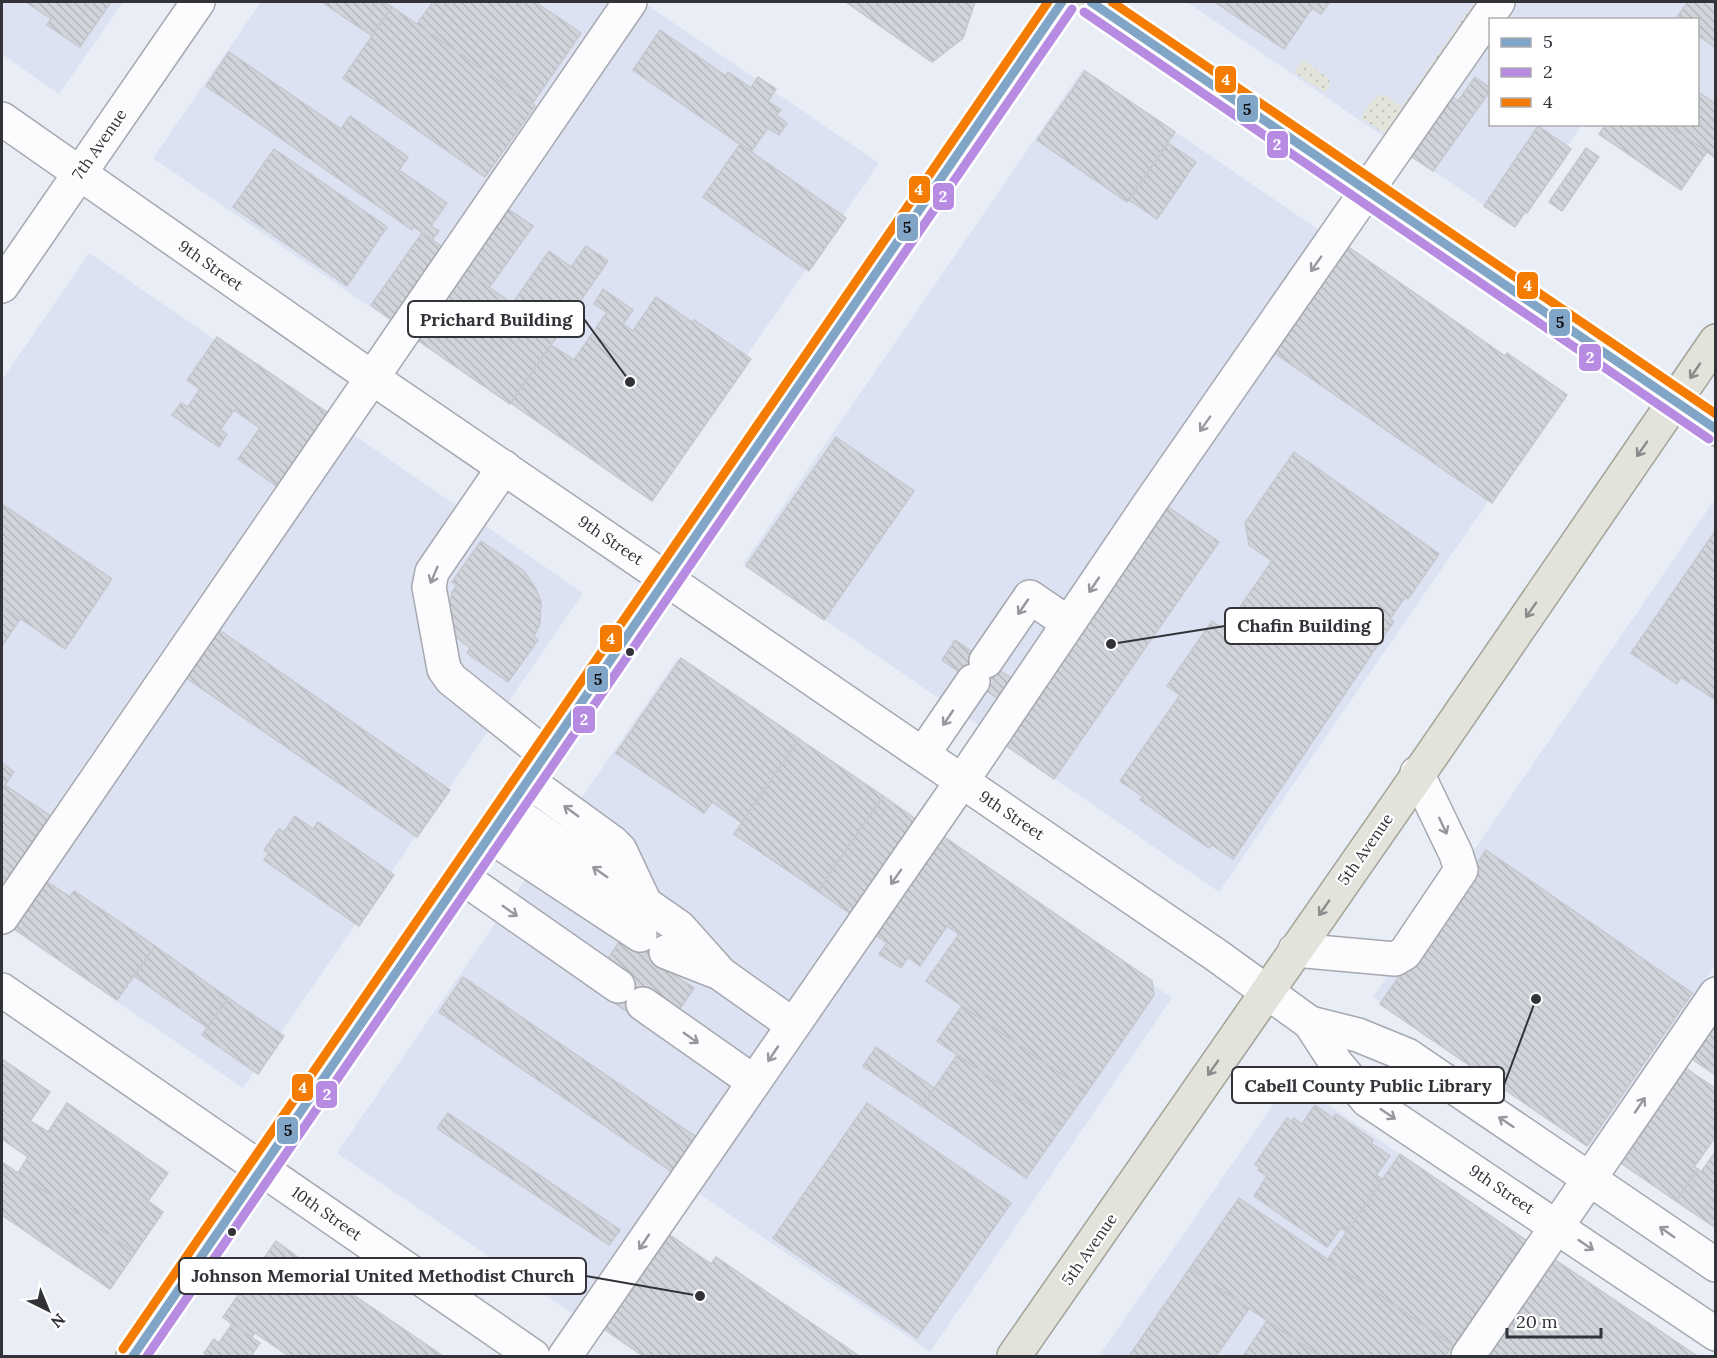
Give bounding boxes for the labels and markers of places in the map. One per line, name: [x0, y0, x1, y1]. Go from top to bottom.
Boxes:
callout: Prichard Building: [408, 301, 584, 337]
callout: Chafin Building: [1225, 608, 1383, 644]
unlabelled marker: [624, 646, 636, 658]
callout: Cabell County Public Library: [1232, 1067, 1504, 1103]
unlabelled marker: [226, 1226, 238, 1238]
callout: Johnson Memorial United Methodist Church: [179, 1258, 586, 1294]

